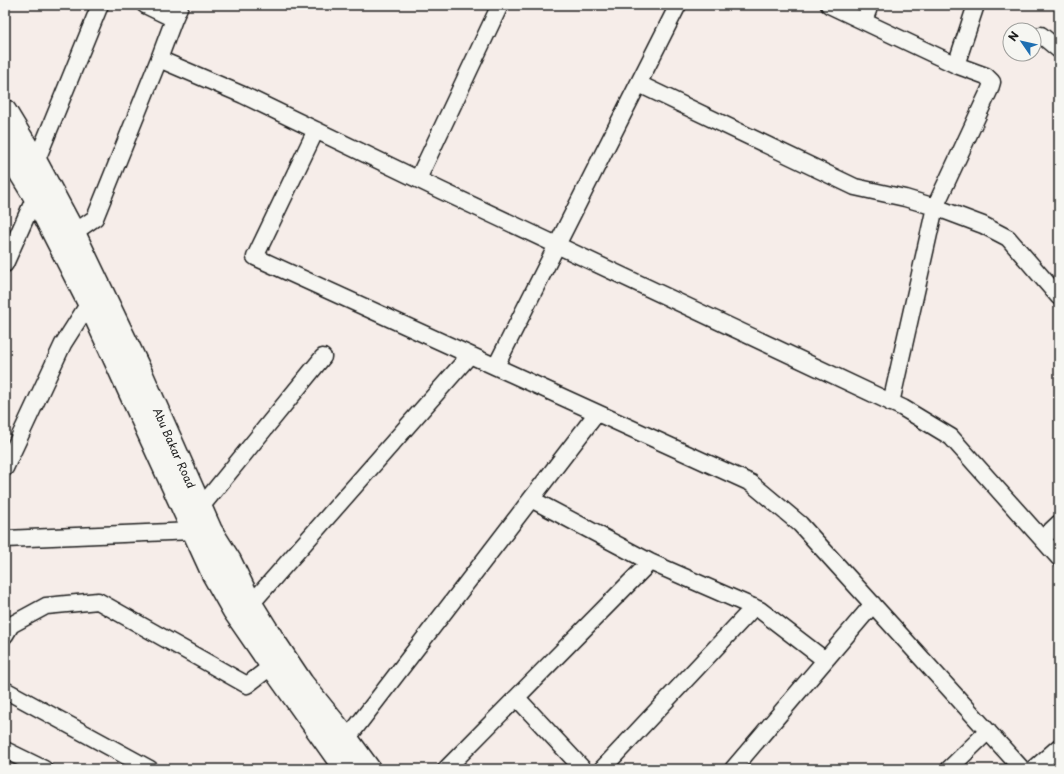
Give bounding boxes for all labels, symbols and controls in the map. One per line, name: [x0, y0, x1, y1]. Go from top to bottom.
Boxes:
north arrow: [1002, 22, 1042, 62]
text: N: [1004, 28, 1023, 44]
street label: Abu Bakar Road: [149, 405, 200, 491]

